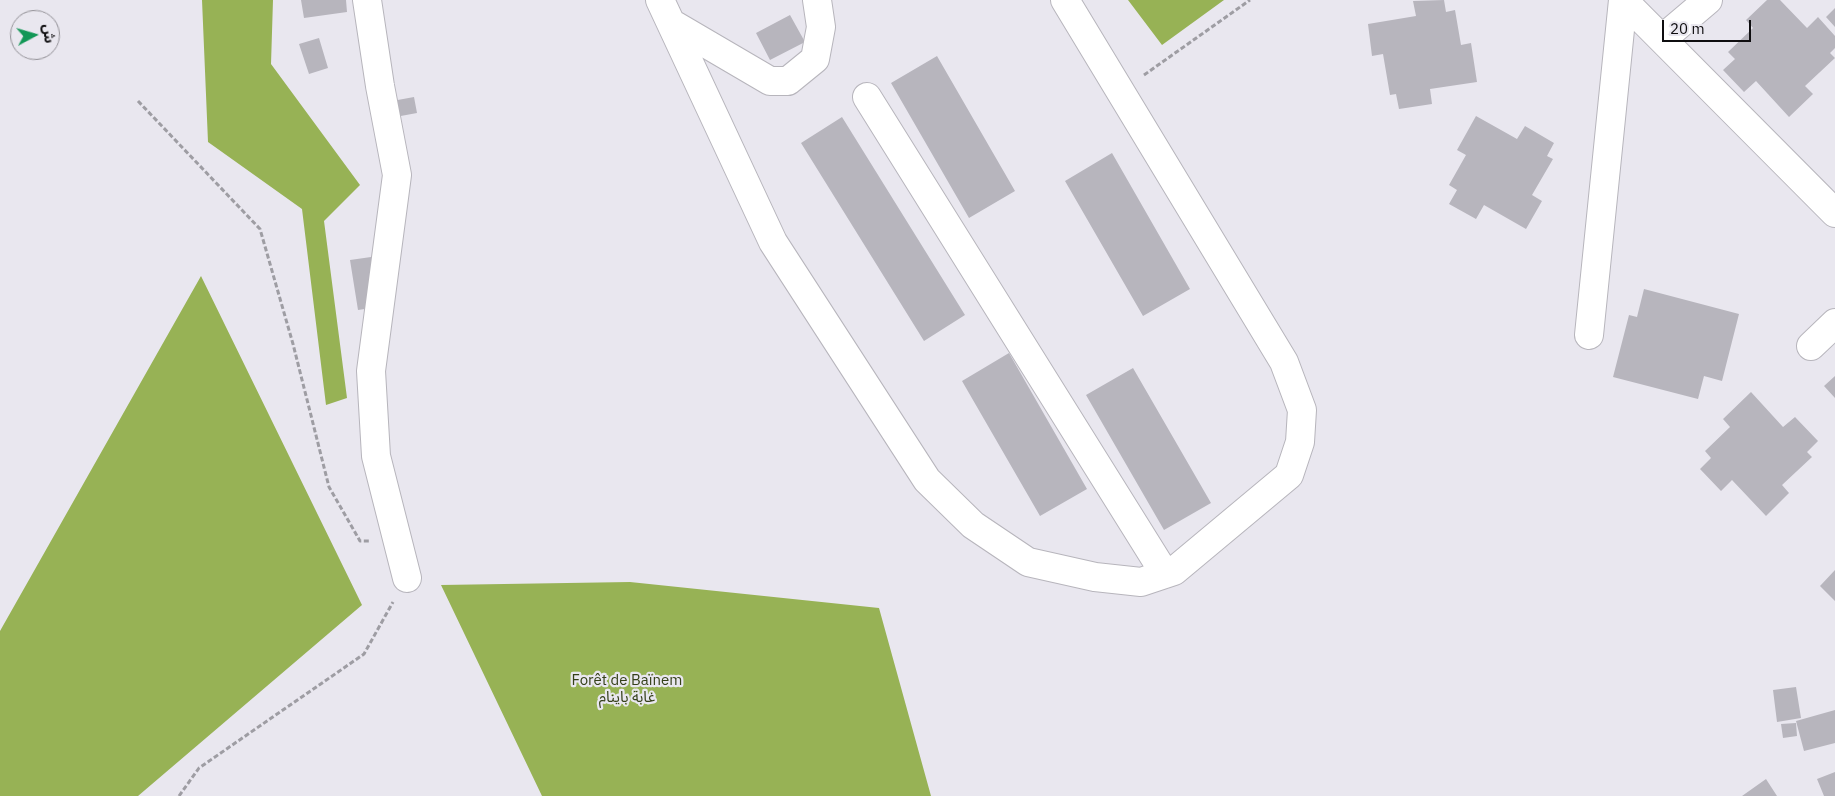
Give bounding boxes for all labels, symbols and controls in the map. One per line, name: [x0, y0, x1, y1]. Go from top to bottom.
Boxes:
north arrow: [10, 10, 60, 60]
scale bar: [1665, 10, 1754, 42]
text: 20 m: [1670, 19, 1705, 38]
text: ش: [39, 23, 59, 44]
park label: Forêt de Baïnem غابة باينام: [572, 672, 682, 707]

